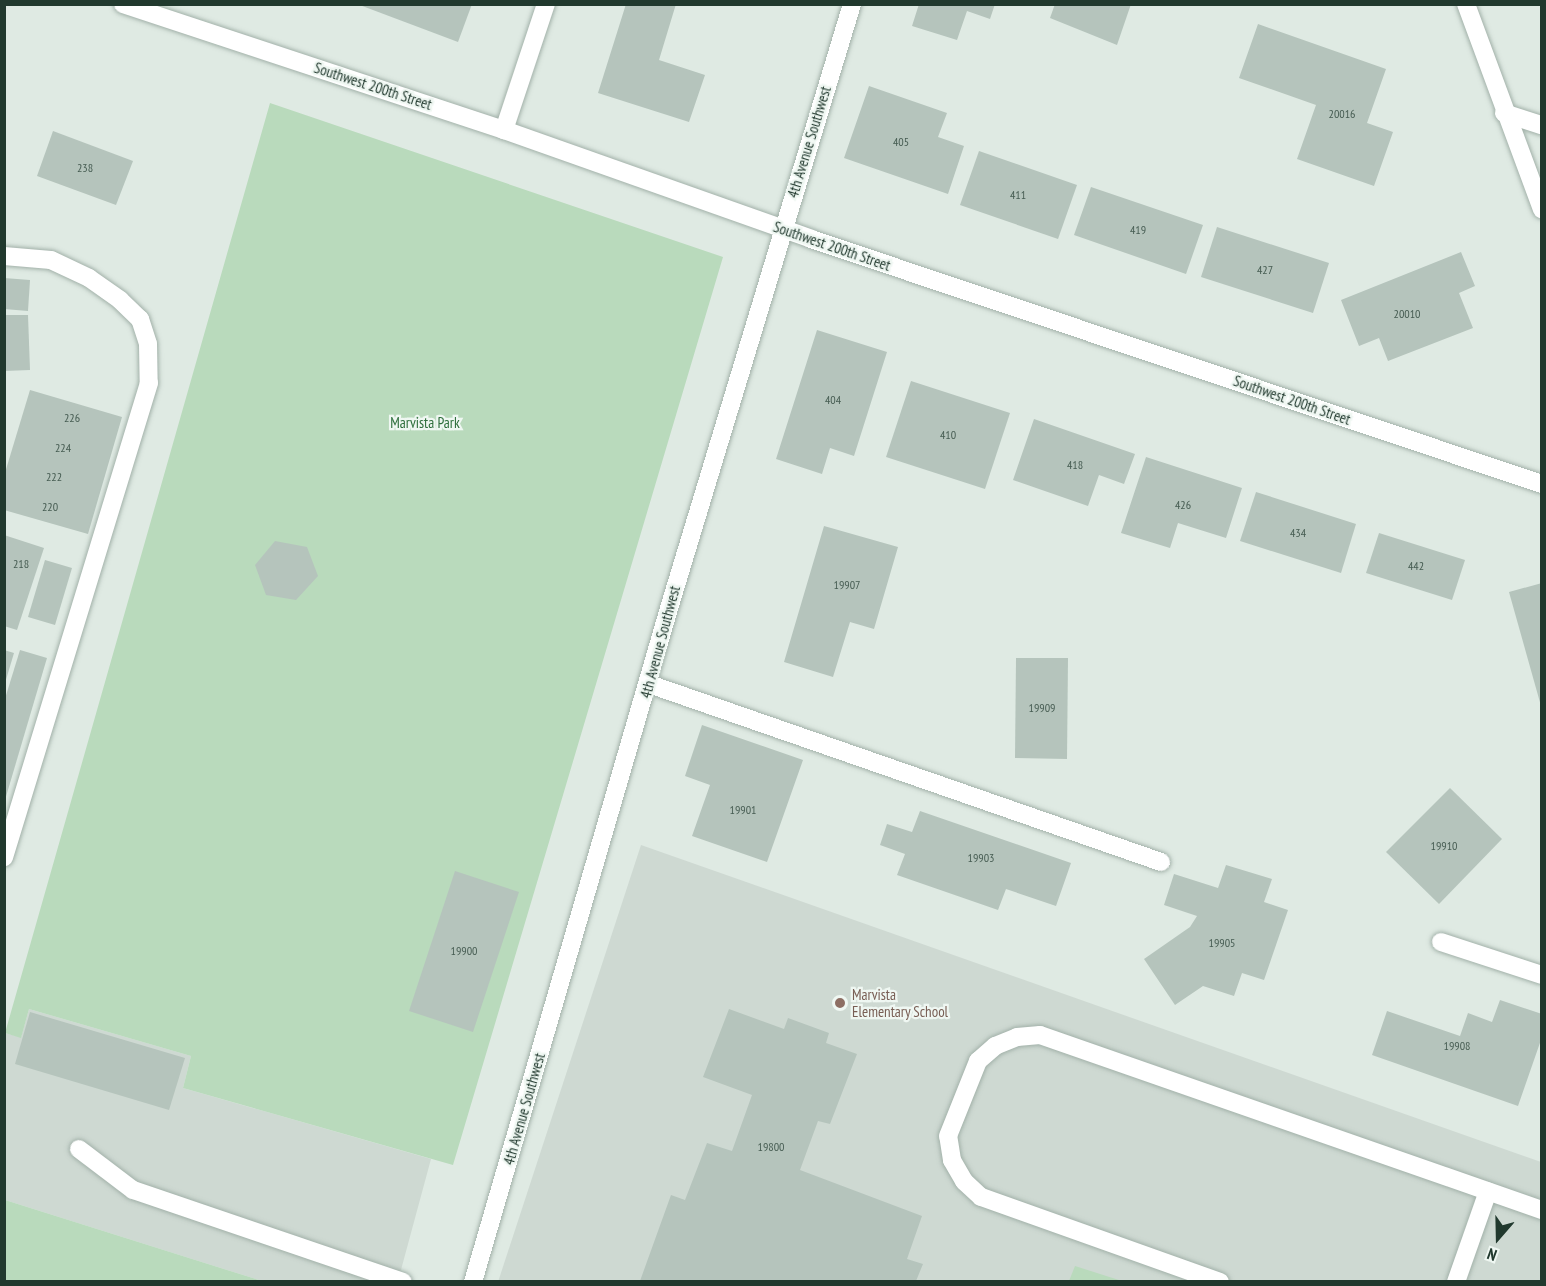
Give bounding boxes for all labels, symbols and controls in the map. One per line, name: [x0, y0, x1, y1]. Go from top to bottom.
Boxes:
street label: Southwest 200th Street: [312, 58, 434, 114]
street label: 4th Avenue Southwest: [783, 84, 835, 200]
house number: 20016: [1329, 107, 1355, 121]
house number: 405: [893, 135, 909, 149]
house number: 238: [77, 161, 93, 175]
house number: 411: [1010, 188, 1026, 202]
street label: Southwest 200th Street: [771, 218, 893, 274]
house number: 419: [1130, 223, 1146, 237]
house number: 427: [1257, 263, 1273, 277]
house number: 20010: [1394, 307, 1420, 321]
street label: Southwest 200th Street: [1231, 372, 1353, 428]
house number: 404: [825, 393, 841, 407]
house number: 226: [64, 411, 80, 425]
park label: Marvista Park: [390, 414, 460, 432]
house number: 410: [940, 428, 956, 442]
house number: 224: [55, 441, 71, 455]
house number: 418: [1067, 458, 1083, 472]
house number: 222: [46, 470, 62, 484]
house number: 426: [1175, 498, 1191, 512]
house number: 220: [42, 500, 58, 514]
house number: 434: [1290, 526, 1306, 540]
house number: 218: [13, 557, 29, 571]
house number: 442: [1408, 559, 1424, 573]
house number: 19907: [834, 578, 860, 592]
street label: 4th Avenue Southwest: [636, 584, 684, 700]
house number: 19909: [1029, 701, 1055, 715]
house number: 19901: [730, 803, 756, 817]
house number: 19910: [1431, 839, 1457, 853]
house number: 19903: [968, 851, 994, 865]
house number: 19905: [1209, 936, 1235, 950]
house number: 19900: [451, 944, 477, 958]
place label: Marvista Elementary School: [852, 985, 949, 1020]
marker: Marvista Elementary School: [833, 996, 847, 1010]
house number: 19908: [1444, 1039, 1470, 1053]
street label: 4th Avenue Southwest: [499, 1051, 549, 1167]
house number: 19800: [758, 1140, 784, 1154]
north arrow: [1468, 1208, 1528, 1268]
text: N: [1484, 1244, 1499, 1266]

